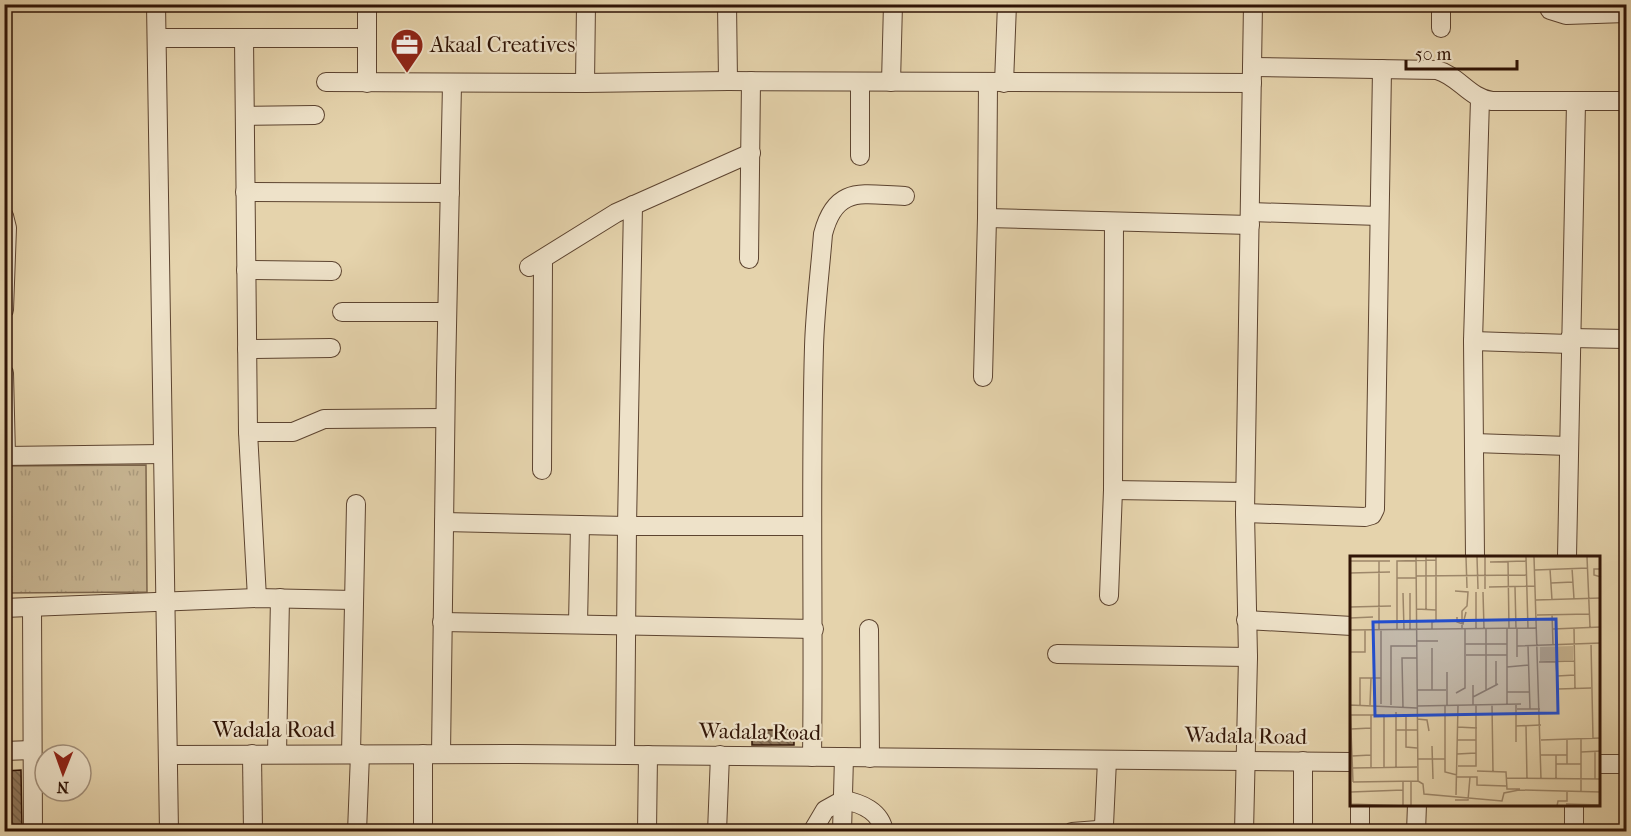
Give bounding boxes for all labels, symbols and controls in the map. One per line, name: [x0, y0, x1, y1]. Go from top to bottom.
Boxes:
office icon: Akaal Creatives: [389, 27, 425, 74]
place label: Akaal Creatives: [429, 32, 575, 58]
scale bar: [1406, 33, 1517, 71]
text: 50 m: [1415, 44, 1452, 65]
inset map: [1350, 556, 1601, 806]
street label: Wadala Road: [212, 717, 336, 743]
street label: Wadala Road: [698, 718, 822, 746]
street label: Wadala Road: [1184, 722, 1308, 750]
north arrow: [33, 743, 93, 803]
text: N: [56, 778, 69, 797]

